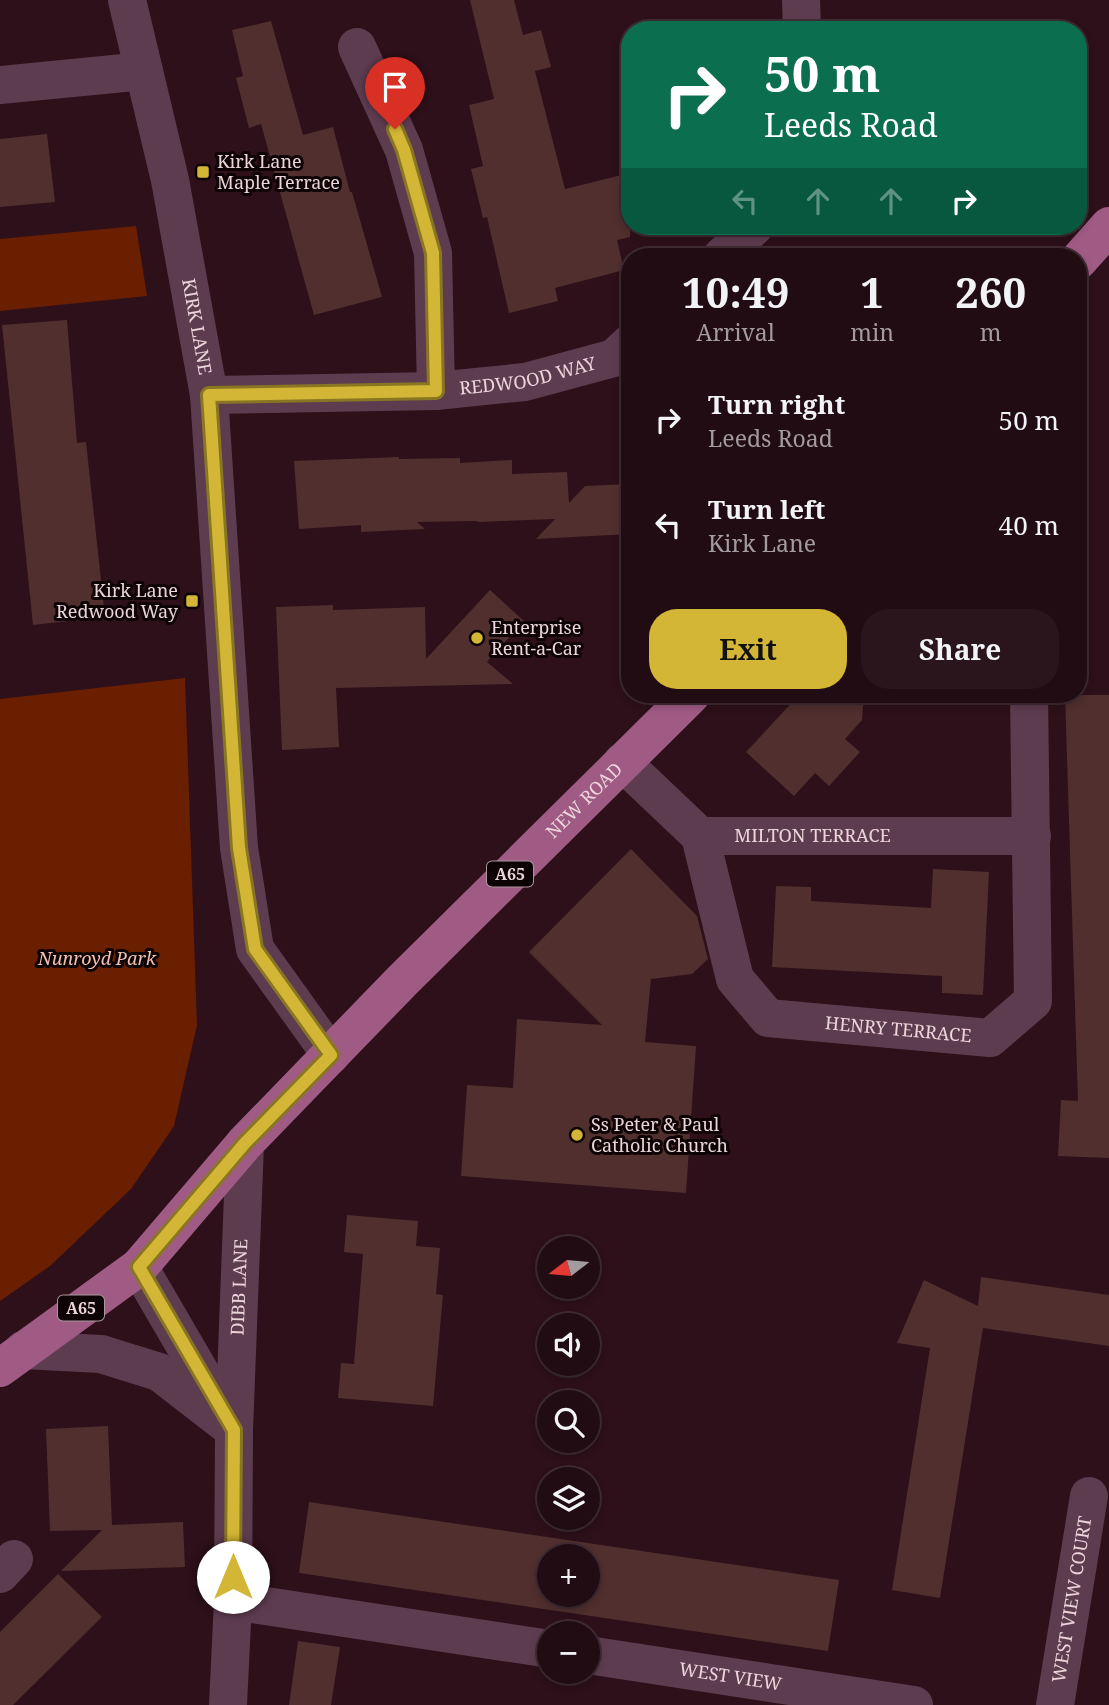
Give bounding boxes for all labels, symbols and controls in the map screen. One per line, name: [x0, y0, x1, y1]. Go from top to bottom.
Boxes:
text: 50 m: [764, 40, 880, 106]
icon: right: [649, 49, 740, 140]
pin: [365, 57, 425, 129]
icon: arrive: [376, 68, 414, 106]
text: Leeds Road: [764, 103, 938, 146]
place label: Kirk Lane Maple Terrace: [217, 149, 340, 194]
marker: Kirk Lane Maple Terrace: [195, 164, 211, 180]
icon: left: [726, 182, 764, 220]
icon: ahead: [799, 182, 837, 220]
icon: ahead: [872, 182, 910, 220]
icon: right: [945, 182, 983, 220]
text: 10:49: [682, 263, 789, 320]
text: 1: [860, 263, 884, 320]
text: 260: [955, 263, 1026, 320]
street label: KIRK LANE: [177, 276, 218, 376]
text: Arrival: [696, 316, 775, 348]
text: min: [850, 316, 894, 348]
text: m: [980, 316, 1001, 348]
street label: REDWOOD WAY: [458, 350, 599, 400]
text: Turn right: [708, 386, 845, 422]
icon: right: [649, 401, 687, 439]
text: 50 m: [999, 402, 1059, 438]
text: Leeds Road: [708, 422, 833, 454]
text: Turn left: [708, 491, 825, 527]
icon: left: [649, 506, 687, 544]
text: 40 m: [999, 507, 1059, 543]
text: Kirk Lane: [708, 527, 816, 559]
place label: Kirk Lane Redwood Way: [56, 578, 179, 623]
marker: Kirk Lane Redwood Way: [184, 593, 200, 609]
button: Exit: [649, 609, 847, 689]
button: Share: [861, 609, 1059, 689]
place label: Enterprise Rent-a-Car: [491, 615, 582, 660]
marker: Enterprise Rent-a-Car: [469, 630, 485, 646]
street label: NEW ROAD: [540, 757, 627, 843]
street label: MILTON TERRACE: [734, 823, 891, 847]
road number: A65: [487, 862, 533, 887]
park label: Nunroyd Park: [37, 946, 157, 970]
street label: HENRY TERRACE: [824, 1010, 973, 1047]
place label: Ss Peter & Paul Catholic Church: [591, 1112, 728, 1157]
marker: Ss Peter & Paul Catholic Church: [569, 1127, 585, 1143]
north arrow: [537, 1236, 600, 1298]
map controls: [537, 1236, 600, 1684]
street label: DIBB LANE: [225, 1238, 252, 1336]
road number: A65: [58, 1296, 104, 1320]
button: sound: [537, 1313, 600, 1376]
button: search: [537, 1390, 600, 1453]
button: layers: [537, 1467, 600, 1530]
street label: WEST VIEW COURT: [1046, 1514, 1097, 1684]
position arrow: [196, 1540, 270, 1614]
button: +: [537, 1544, 600, 1607]
button: −: [537, 1621, 600, 1684]
street label: WEST VIEW: [677, 1656, 784, 1696]

